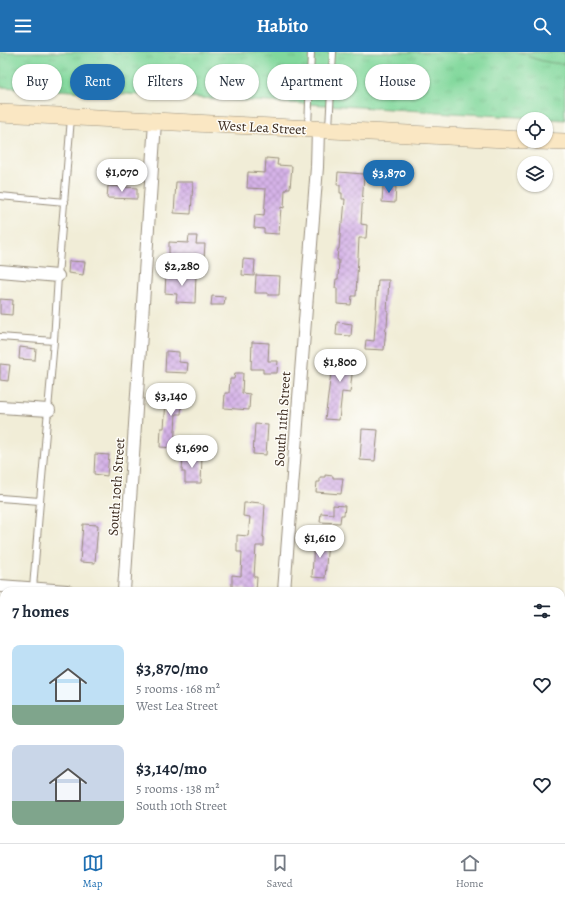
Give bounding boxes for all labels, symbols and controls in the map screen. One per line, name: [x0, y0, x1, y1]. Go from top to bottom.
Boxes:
text: Habito: [257, 14, 308, 38]
icon: menu: [12, 15, 34, 37]
icon: search: [531, 15, 553, 37]
chip: Buy: [12, 64, 62, 100]
chip: Rent: [70, 64, 125, 100]
chip: Filters: [133, 64, 197, 100]
chip: New: [205, 64, 259, 100]
chip: Apartment: [267, 64, 357, 100]
chip: House: [365, 64, 430, 100]
map controls: [517, 112, 553, 192]
button: locate: [517, 112, 553, 148]
street label: West Lea Street: [216, 116, 307, 139]
button: layers: [517, 156, 553, 192]
pin: $1,070: [89, 159, 155, 193]
pin: $3,870: [356, 160, 422, 194]
text: $1,070: [106, 163, 138, 180]
text: $3,870: [372, 164, 406, 181]
pin: $2,280: [149, 253, 215, 287]
text: $2,280: [165, 257, 199, 274]
pin: $1,800: [307, 349, 373, 383]
text: $1,800: [323, 353, 357, 370]
street label: South 11th Street: [270, 370, 295, 467]
pin: $3,140: [138, 383, 204, 417]
text: $3,140: [155, 387, 187, 404]
pin: $1,690: [159, 435, 225, 469]
street label: South 10th Street: [104, 437, 129, 537]
text: $1,690: [176, 439, 208, 456]
pin: $1,610: [287, 525, 353, 559]
text: $1,610: [304, 529, 336, 546]
text: 7 homes: [12, 600, 69, 623]
icon: filters: [531, 600, 553, 622]
text: $3,870/mo: [136, 657, 208, 680]
icon: home: [44, 661, 92, 709]
icon: heart: [531, 674, 553, 696]
text: 5 rooms · 168 m²: [136, 680, 220, 697]
text: West Lea Street: [136, 697, 218, 714]
text: $3,140/mo: [136, 757, 207, 780]
icon: home: [44, 761, 92, 809]
icon: heart: [531, 774, 553, 796]
text: 5 rooms · 138 m²: [136, 780, 220, 797]
text: South 10th Street: [136, 797, 227, 814]
tab: Map: [82, 852, 104, 891]
tab: Saved: [267, 852, 293, 891]
tab: Home: [456, 852, 483, 891]

